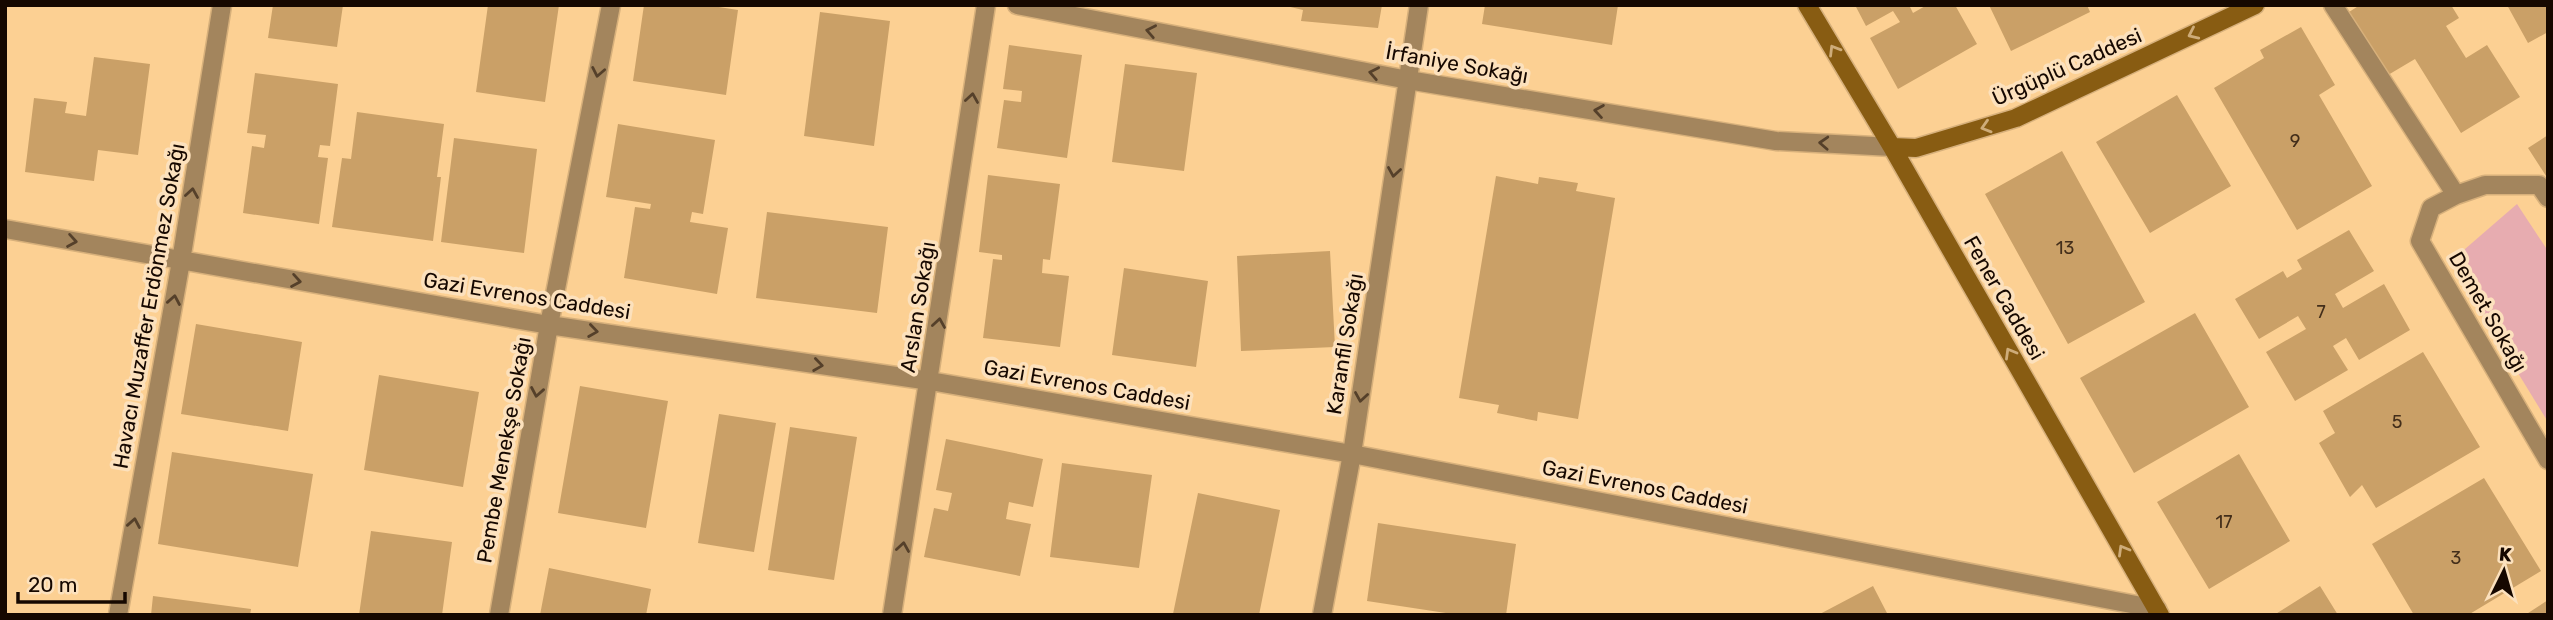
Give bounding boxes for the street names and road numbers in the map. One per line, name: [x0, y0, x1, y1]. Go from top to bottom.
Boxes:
street label: Ürgüplü Caddesi: [1988, 22, 2146, 111]
street label: İrfaniye Sokağı: [1384, 39, 1530, 88]
street label: Havacı Muzaffer Erdönmez Sokağı: [108, 141, 189, 471]
street label: Fener Caddesi: [1959, 231, 2050, 364]
street label: Arslan Sokağı: [895, 240, 940, 374]
street label: Demet Sokağı: [2444, 247, 2533, 376]
street label: Gazi Evrenos Caddesi: [422, 267, 632, 324]
street label: Karanfil Sokağı: [1321, 271, 1368, 416]
street label: Pembe Menekşe Sokağı: [471, 335, 536, 565]
street label: Gazi Evrenos Caddesi: [982, 354, 1192, 415]
street label: Gazi Evrenos Caddesi: [1540, 454, 1750, 519]

